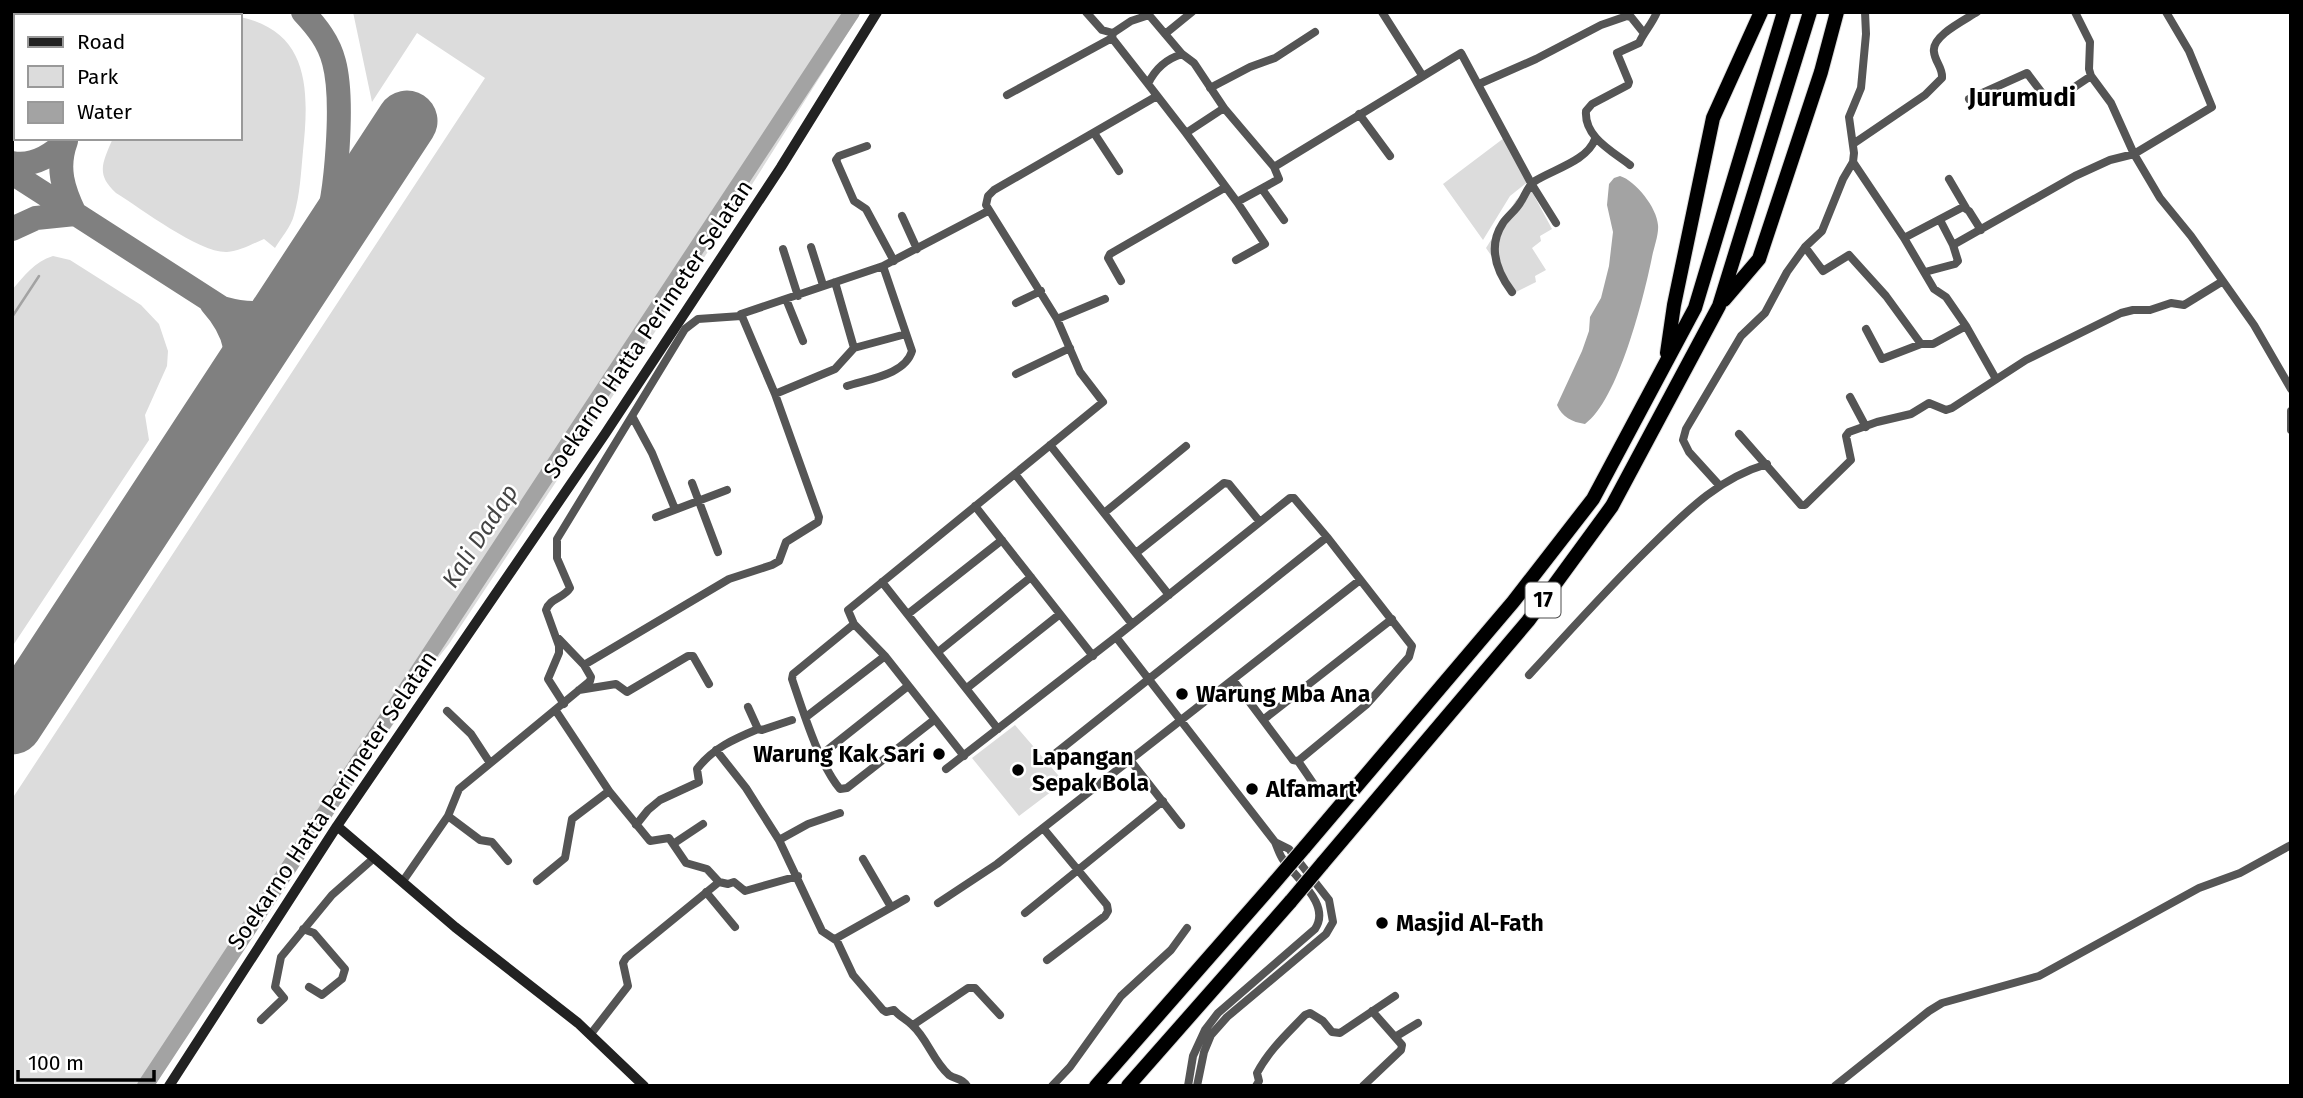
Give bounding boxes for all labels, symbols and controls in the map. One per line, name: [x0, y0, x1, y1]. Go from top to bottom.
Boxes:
legend: [14, 14, 242, 140]
text: Road: [77, 29, 125, 55]
text: Park: [77, 64, 119, 90]
district label: Jurumudi: [1967, 82, 2076, 113]
text: Water: [77, 99, 132, 125]
street label: Soekarno Hatta Perimeter Selatan: [537, 174, 759, 484]
water label: Kali Dadap: [436, 479, 524, 593]
road number: 17: [1526, 582, 1560, 618]
street label: Soekarno Hatta Perimeter Selatan: [221, 645, 443, 955]
place label: Warung Mba Ana: [1196, 680, 1370, 708]
marker: Warung Mba Ana: [1174, 686, 1190, 702]
place label: Warung Kak Sari: [753, 740, 925, 768]
place label: Lapangan Sepak Bola: [1032, 743, 1149, 797]
marker: Warung Kak Sari: [931, 746, 947, 762]
marker: Lapangan Sepak Bola: [1010, 762, 1026, 778]
place label: Alfamart: [1265, 775, 1358, 803]
marker: Alfamart: [1244, 781, 1260, 797]
place label: Masjid Al-Fath: [1396, 909, 1544, 937]
marker: Masjid Al-Fath: [1374, 915, 1390, 931]
scale bar: [18, 1038, 154, 1082]
text: 100 m: [28, 1050, 84, 1076]

